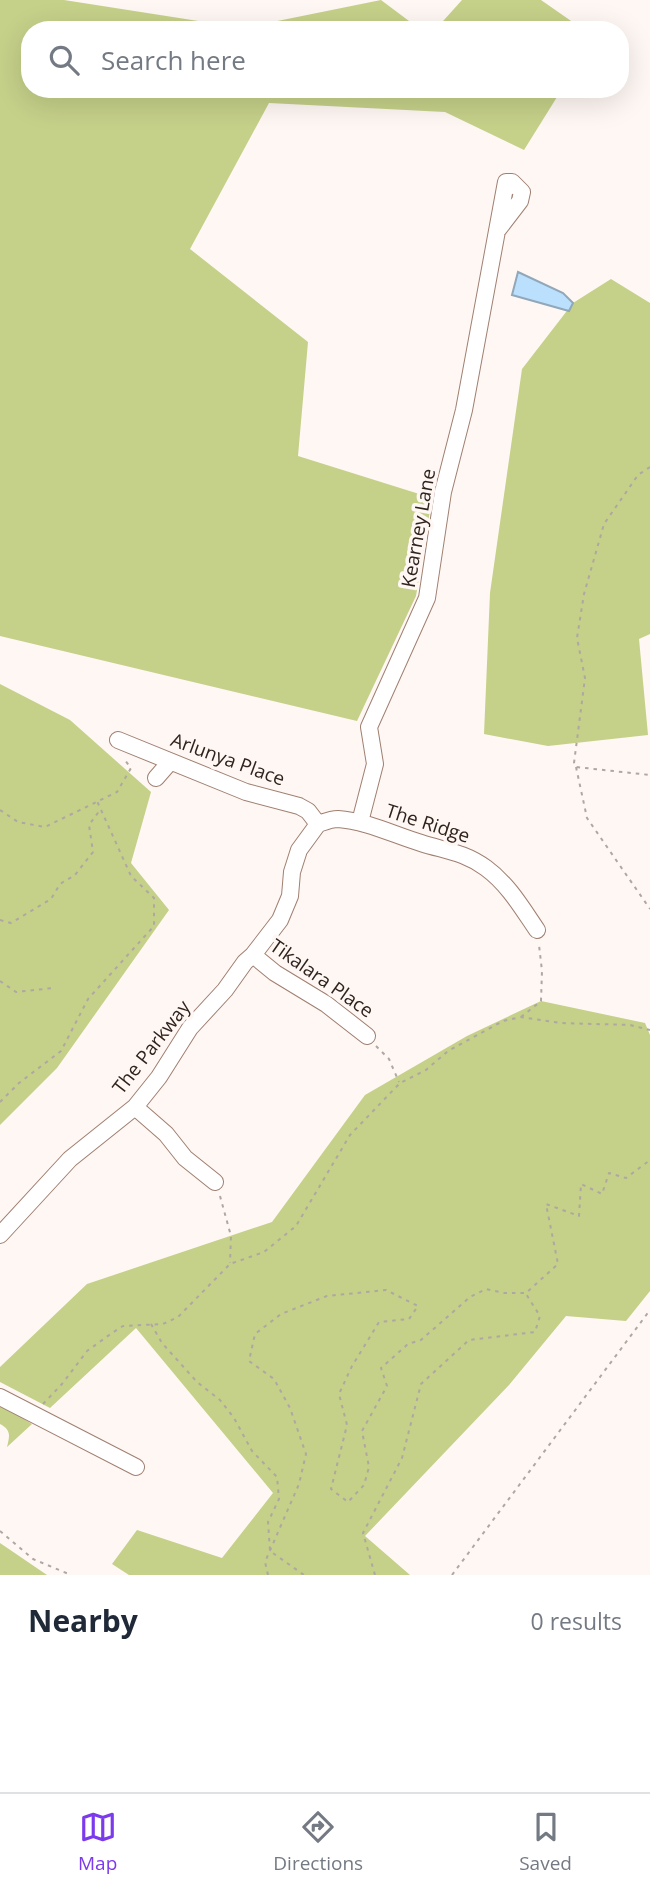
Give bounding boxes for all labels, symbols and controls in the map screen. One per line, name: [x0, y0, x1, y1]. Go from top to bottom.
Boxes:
search box: [21, 21, 629, 98]
icon: search: [45, 41, 83, 79]
text: Search here: [101, 42, 246, 78]
street label: Kearney Lane: [395, 467, 441, 589]
street label: Arlunya Place: [167, 726, 289, 792]
street label: The Ridge: [383, 797, 473, 849]
street label: Tikalara Place: [265, 933, 379, 1023]
street label: The Parkway: [106, 994, 196, 1099]
text: Nearby: [28, 1600, 138, 1641]
text: 0 results: [531, 1605, 622, 1637]
tab: Map: [78, 1808, 117, 1876]
tab: Directions: [273, 1808, 363, 1876]
tab: Saved: [519, 1808, 572, 1876]

